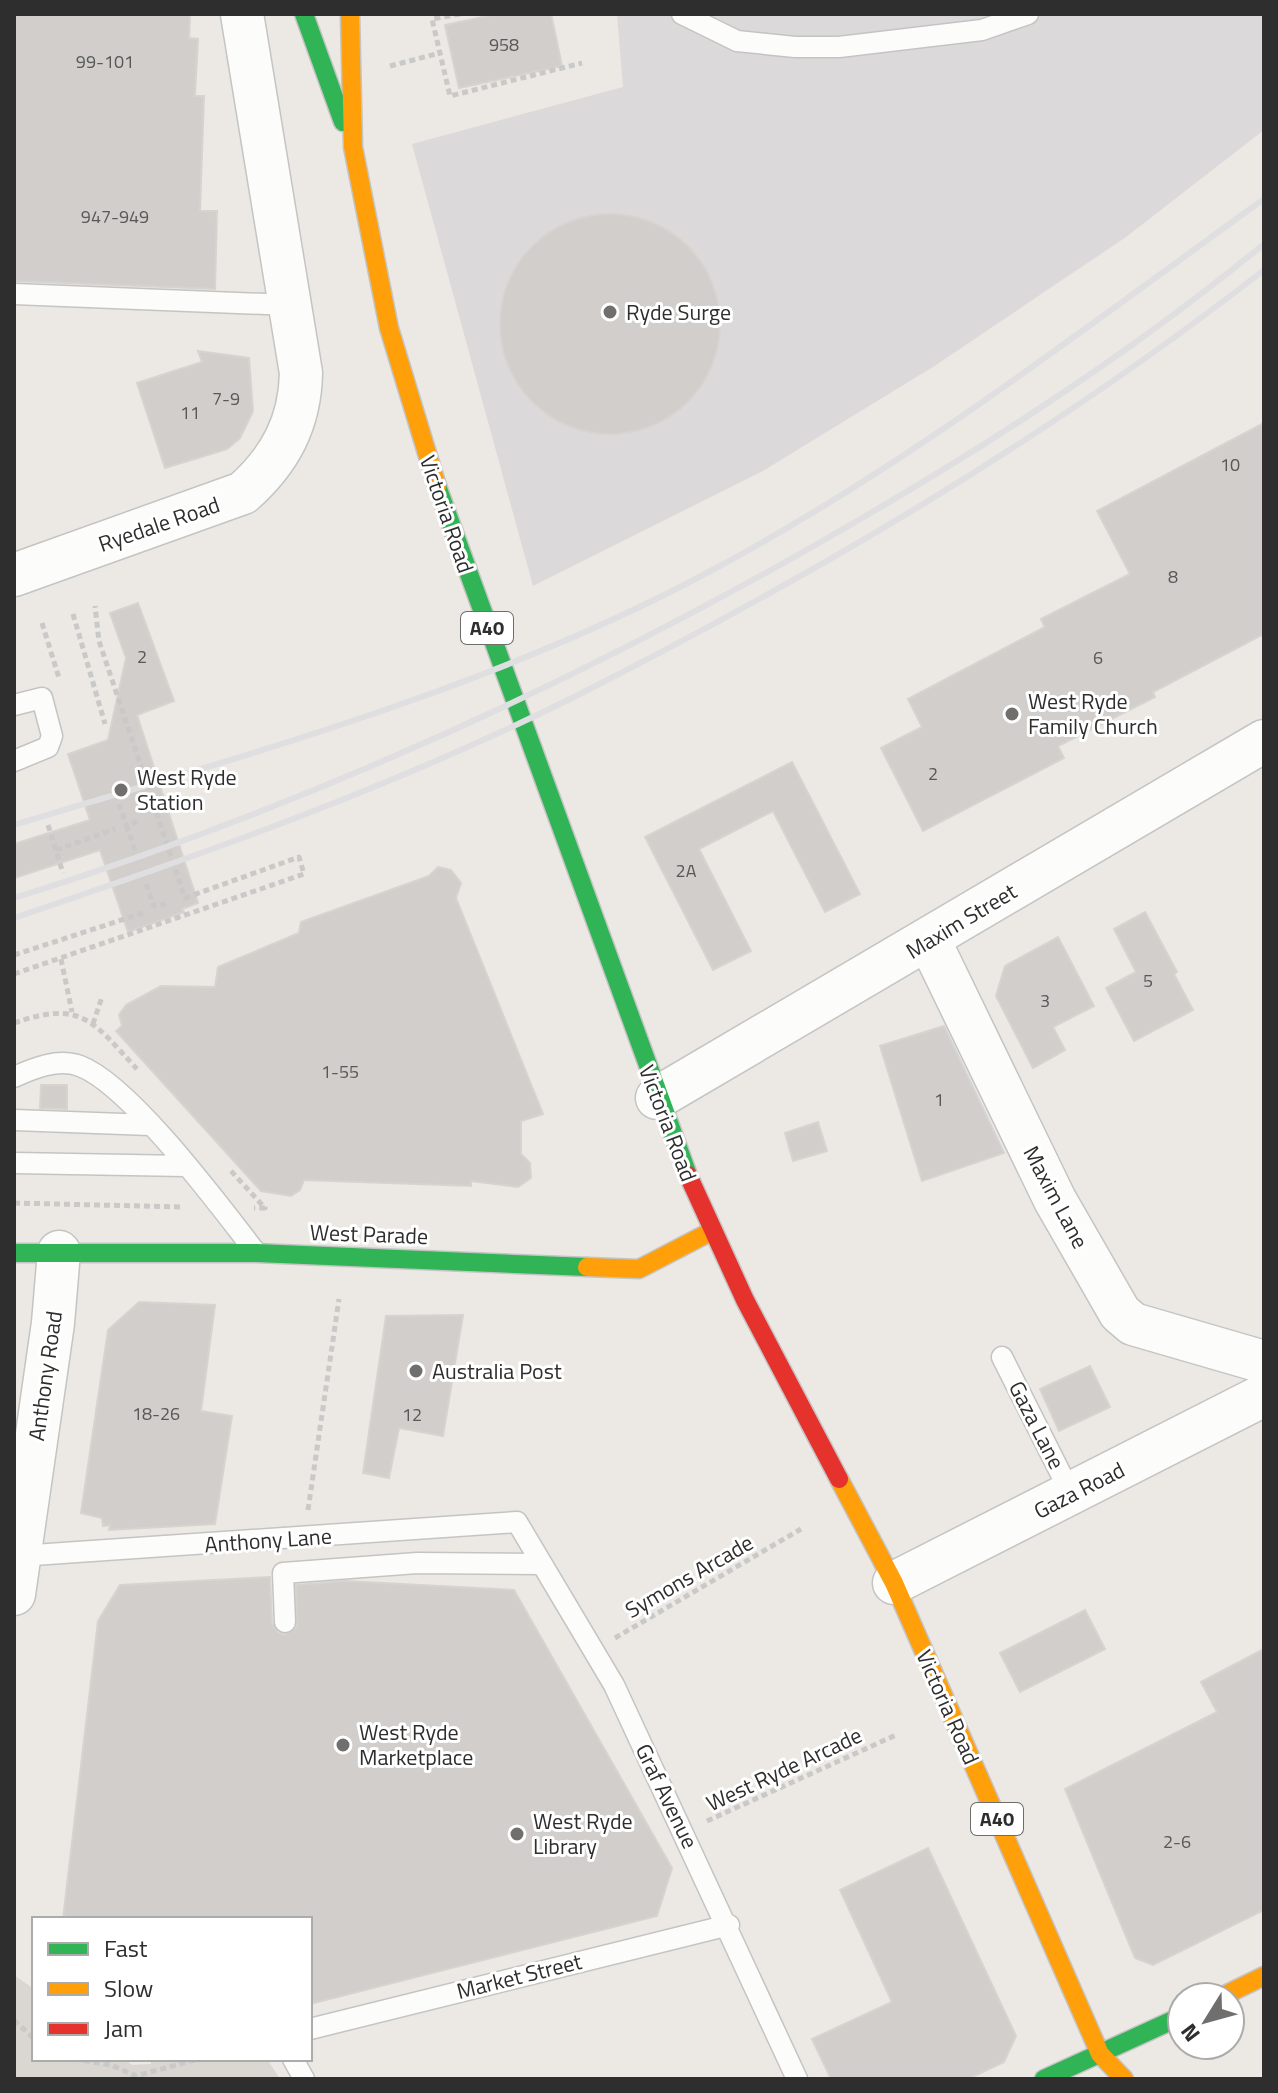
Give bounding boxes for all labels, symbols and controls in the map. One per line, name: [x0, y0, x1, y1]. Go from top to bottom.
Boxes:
house number: 958: [489, 31, 519, 58]
house number: 99-101: [76, 48, 134, 75]
house number: 947-949: [81, 203, 149, 230]
place label: Ryde Surge: [626, 295, 731, 329]
marker: Ryde Surge: [601, 303, 619, 321]
house number: 7-9: [212, 385, 240, 412]
house number: 11: [180, 399, 200, 426]
street label: Victoria Road: [411, 451, 483, 577]
house number: 10: [1220, 451, 1240, 478]
street label: Ryedale Road: [94, 487, 224, 561]
house number: 8: [1168, 563, 1178, 590]
road number: A40: [461, 612, 513, 644]
house number: 2: [137, 643, 147, 670]
house number: 6: [1093, 644, 1103, 671]
place label: West Ryde Family Church: [1028, 684, 1158, 743]
marker: West Ryde Family Church: [1003, 705, 1021, 723]
place label: West Ryde Station: [137, 760, 237, 819]
house number: 2: [928, 760, 938, 787]
marker: West Ryde Station: [112, 781, 130, 799]
house number: 2A: [676, 857, 697, 884]
street label: Maxim Street: [899, 874, 1023, 968]
house number: 5: [1143, 967, 1153, 994]
house number: 3: [1040, 987, 1050, 1014]
house number: 1-55: [321, 1058, 359, 1085]
street label: Victoria Road: [630, 1060, 706, 1186]
house number: 1: [934, 1086, 944, 1113]
street label: Maxim Lane: [1015, 1140, 1097, 1254]
street label: West Parade: [309, 1215, 429, 1253]
street label: Anthony Road: [19, 1309, 71, 1443]
place label: Australia Post: [432, 1354, 562, 1388]
marker: Australia Post: [407, 1362, 425, 1380]
street label: Gaza Lane: [1000, 1375, 1074, 1475]
house number: 18-26: [132, 1400, 180, 1427]
house number: 12: [402, 1401, 422, 1428]
street label: Gaza Road: [1028, 1453, 1130, 1527]
street label: Anthony Lane: [203, 1519, 333, 1561]
street label: Symons Arcade: [619, 1526, 759, 1626]
street label: Victoria Road: [908, 1644, 988, 1770]
place label: West Ryde Marketplace: [359, 1715, 473, 1774]
street label: West Ryde Arcade: [701, 1718, 867, 1820]
marker: West Ryde Marketplace: [334, 1736, 352, 1754]
street label: Graf Avenue: [627, 1738, 707, 1854]
road number: A40: [971, 1803, 1023, 1835]
place label: West Ryde Library: [533, 1804, 633, 1863]
marker: West Ryde Library: [508, 1825, 526, 1843]
house number: 2-6: [1163, 1828, 1191, 1855]
legend: [32, 1917, 312, 2061]
text: Fast: [104, 1930, 148, 1966]
street label: Market Street: [453, 1944, 585, 2008]
text: Slow: [104, 1970, 153, 2006]
north arrow: [1166, 1981, 1246, 2061]
text: Jam: [104, 2010, 143, 2046]
text: N: [1172, 2017, 1208, 2049]

